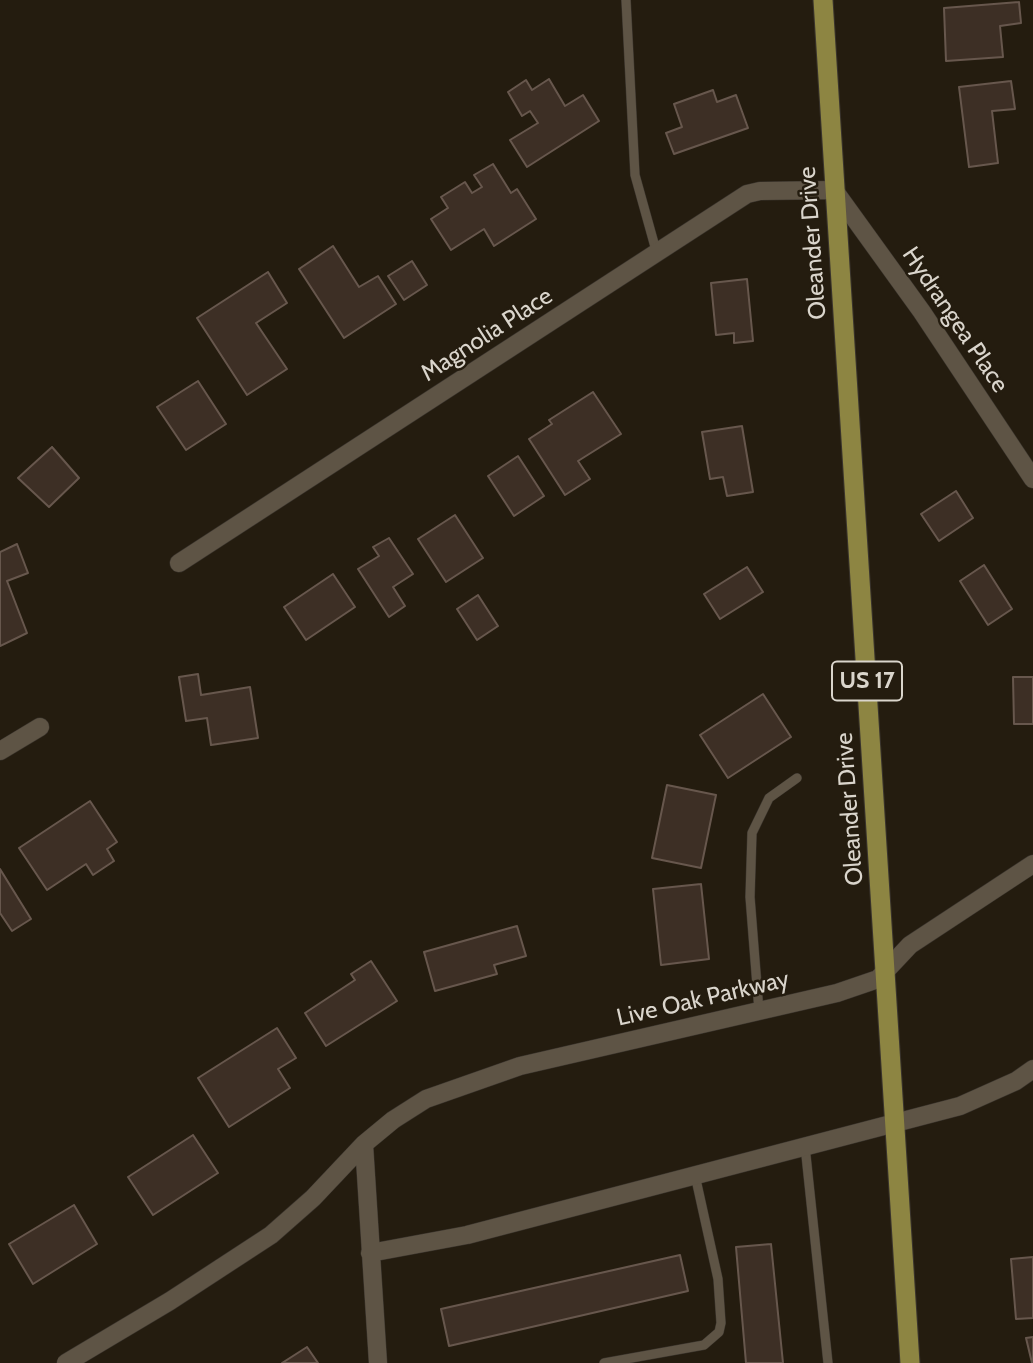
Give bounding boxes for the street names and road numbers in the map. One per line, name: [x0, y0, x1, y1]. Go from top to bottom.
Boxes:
street label: Oleander Drive: [793, 165, 833, 321]
street label: Hydrangea Place: [896, 242, 1014, 398]
street label: Magnolia Place: [416, 282, 558, 388]
road number: US 17: [832, 662, 902, 701]
street label: Oleander Drive: [830, 731, 870, 887]
street label: Live Oak Parkway: [614, 965, 792, 1033]

